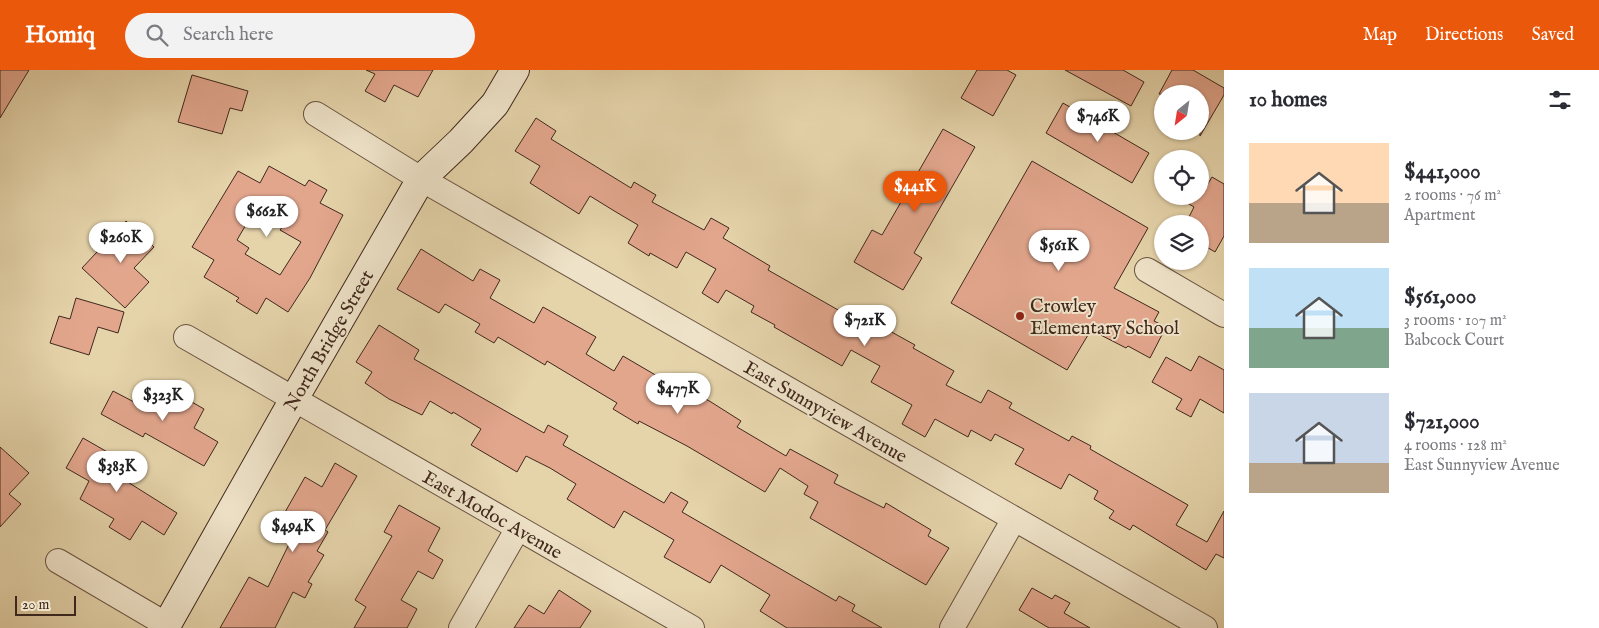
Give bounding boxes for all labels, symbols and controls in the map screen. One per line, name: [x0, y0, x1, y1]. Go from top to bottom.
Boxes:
search box: [125, 13, 475, 58]
text: Homiq: [25, 20, 95, 51]
icon: search: [143, 21, 171, 49]
text: Search here: [183, 23, 274, 47]
text: Map: [1363, 24, 1397, 47]
text: Directions: [1425, 24, 1503, 47]
text: Saved: [1531, 24, 1574, 47]
north arrow: [1154, 85, 1209, 140]
map controls: [1154, 85, 1209, 270]
icon: filters: [1546, 86, 1574, 114]
text: 10 homes: [1249, 87, 1327, 114]
pin: $746K: [1063, 100, 1133, 143]
text: $746K: [1077, 107, 1119, 127]
button: locate: [1154, 150, 1209, 205]
text: $441,000: [1404, 159, 1481, 186]
icon: home: [1289, 163, 1349, 223]
pin: $441K: [880, 170, 950, 213]
text: $441K: [894, 177, 936, 197]
text: 2 rooms · 76 m²: [1404, 186, 1501, 206]
pin: $662K: [232, 196, 302, 238]
text: $662K: [246, 202, 288, 222]
text: Apartment: [1404, 206, 1475, 226]
button: layers: [1154, 215, 1209, 270]
pin: $260K: [86, 222, 156, 264]
text: $260K: [100, 228, 142, 248]
pin: $561K: [1024, 230, 1094, 272]
text: $561K: [1040, 236, 1078, 256]
street label: North Bridge Street: [280, 266, 380, 416]
text: $561,000: [1404, 284, 1476, 311]
icon: home: [1289, 288, 1349, 348]
place label: Crowley Elementary School: [1030, 295, 1180, 341]
pin: $721K: [830, 304, 900, 347]
marker: Crowley Elementary School: [1014, 310, 1026, 322]
text: $721K: [844, 311, 886, 331]
text: 3 rooms · 107 m²: [1404, 311, 1507, 331]
text: Babcock Court: [1404, 331, 1504, 351]
street label: East Sunnyview Avenue: [739, 356, 911, 469]
pin: $477K: [643, 372, 713, 415]
text: $477K: [657, 379, 699, 399]
pin: $323K: [128, 380, 198, 422]
text: $323K: [143, 386, 183, 406]
text: $721,000: [1404, 409, 1480, 436]
icon: home: [1289, 413, 1349, 473]
text: 4 rooms · 128 m²: [1404, 436, 1507, 456]
pin: $383K: [82, 450, 152, 493]
text: East Sunnyview Avenue: [1404, 456, 1559, 476]
text: $383K: [98, 457, 136, 477]
street label: East Modoc Avenue: [418, 466, 566, 566]
pin: $494K: [258, 510, 328, 553]
text: $494K: [272, 517, 315, 537]
scale bar: [15, 593, 76, 616]
text: 20 m: [22, 596, 49, 614]

